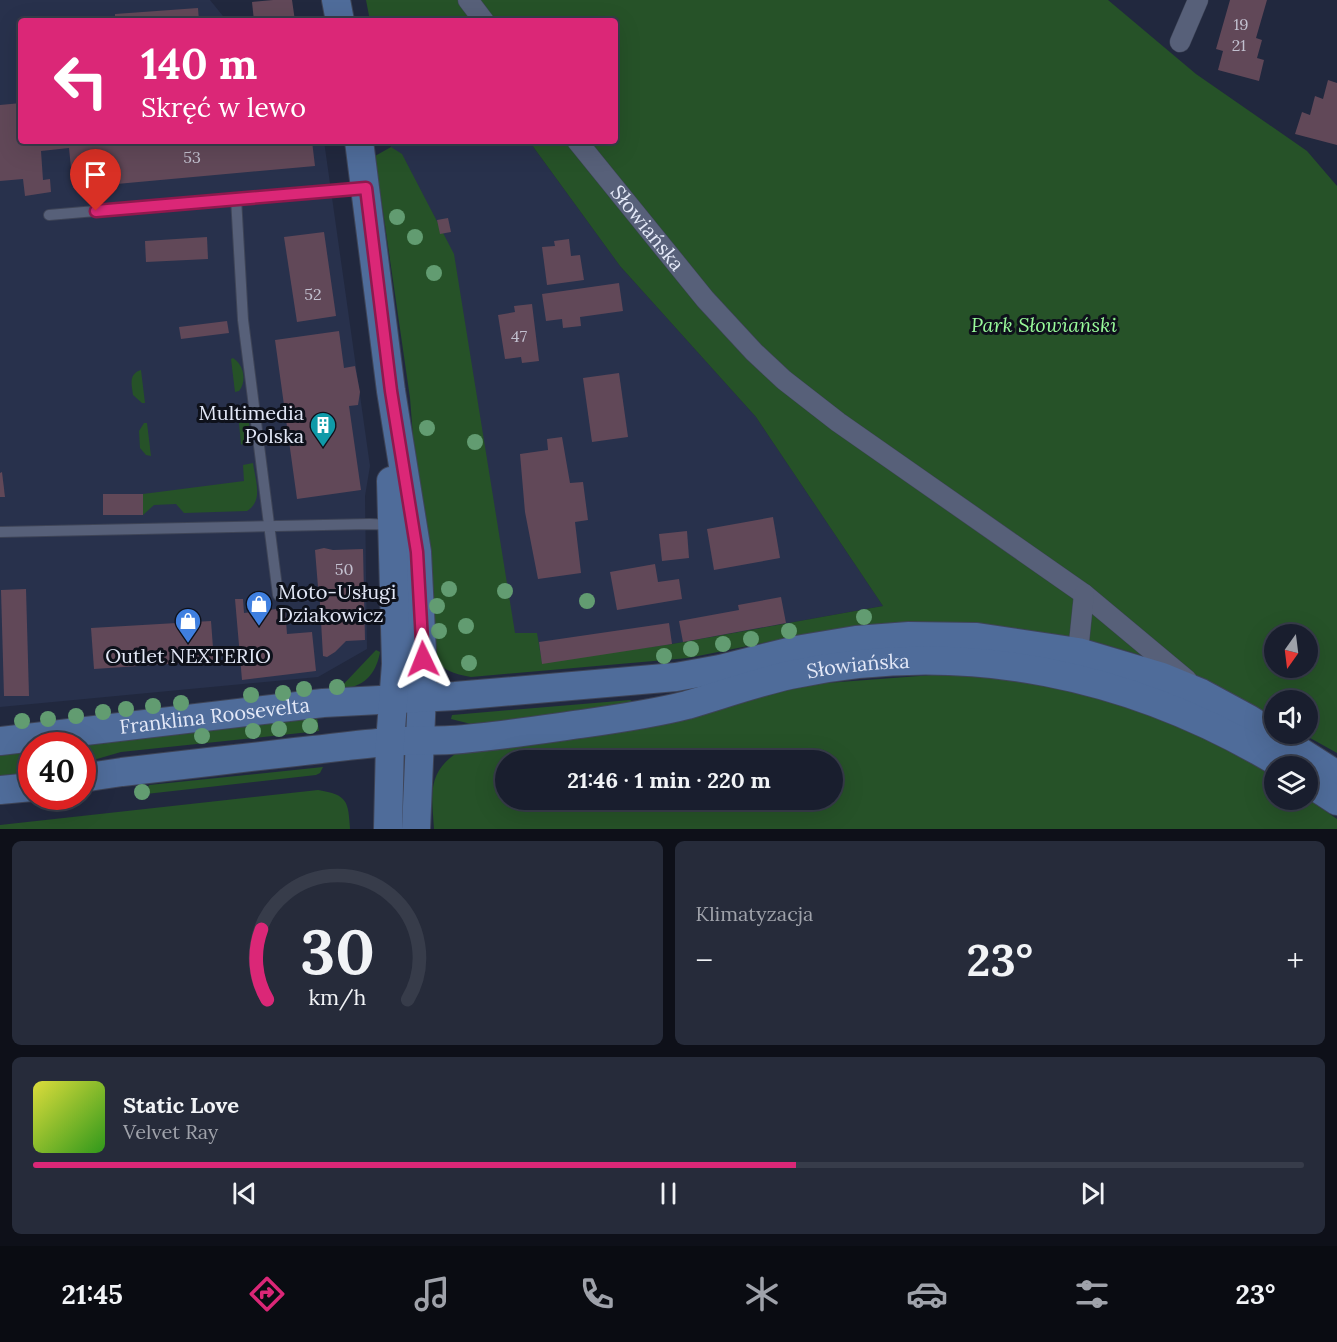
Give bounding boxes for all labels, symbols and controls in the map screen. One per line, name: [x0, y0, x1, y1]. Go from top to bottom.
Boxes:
house number: 19: [1233, 14, 1249, 34]
house number: 21: [1232, 35, 1246, 55]
text: 140 m: [141, 37, 257, 91]
icon: left: [42, 42, 120, 120]
text: Skręć w lewo: [141, 90, 306, 124]
house number: 53: [183, 147, 201, 167]
pin: [70, 149, 121, 211]
icon: arrive: [79, 158, 112, 191]
street label: Słowiańska: [606, 180, 690, 276]
house number: 52: [304, 284, 322, 304]
park label: Park Słowiański: [971, 312, 1117, 337]
house number: 47: [511, 326, 528, 346]
place label: Multimedia Polska: [198, 400, 304, 448]
building icon: Multimedia Polska: [308, 410, 338, 448]
house number: 50: [335, 559, 353, 579]
place label: Moto-Usługi Dziakowicz: [278, 579, 396, 627]
shop icon: Moto-Usługi Dziakowicz: [244, 589, 274, 627]
shop icon: Outlet NEXTERIO: [173, 606, 203, 644]
north arrow: [1264, 624, 1318, 678]
map controls: [1264, 624, 1318, 810]
position arrow: [391, 627, 455, 691]
place label: Outlet NEXTERIO: [105, 643, 271, 668]
street label: Słowiańska: [805, 648, 910, 683]
button: sound: [1264, 690, 1318, 744]
street label: Franklina Roosevelta: [118, 692, 311, 739]
speed limit sign: 40: [18, 732, 96, 810]
button: layers: [1264, 756, 1318, 810]
text: 21:46 · 1 min · 220 m: [567, 766, 771, 794]
text: Klimatyzacja: [696, 901, 813, 926]
text: 30: [300, 911, 375, 991]
text: 23°: [967, 931, 1033, 988]
text: −: [696, 939, 713, 981]
text: +: [1286, 939, 1304, 981]
text: km/h: [308, 983, 366, 1011]
text: Static Love: [123, 1091, 239, 1119]
text: Velvet Ray: [123, 1119, 218, 1144]
icon: previous: [228, 1177, 261, 1210]
icon: pause: [652, 1177, 685, 1210]
icon: next: [1076, 1177, 1109, 1210]
icon: directions: [246, 1273, 288, 1315]
icon: music: [411, 1273, 453, 1315]
icon: phone: [576, 1273, 618, 1315]
icon: climate: [741, 1273, 783, 1315]
icon: car: [906, 1273, 948, 1315]
icon: filters: [1071, 1273, 1113, 1315]
text: 21:45: [61, 1277, 123, 1311]
text: 23°: [1236, 1277, 1275, 1311]

